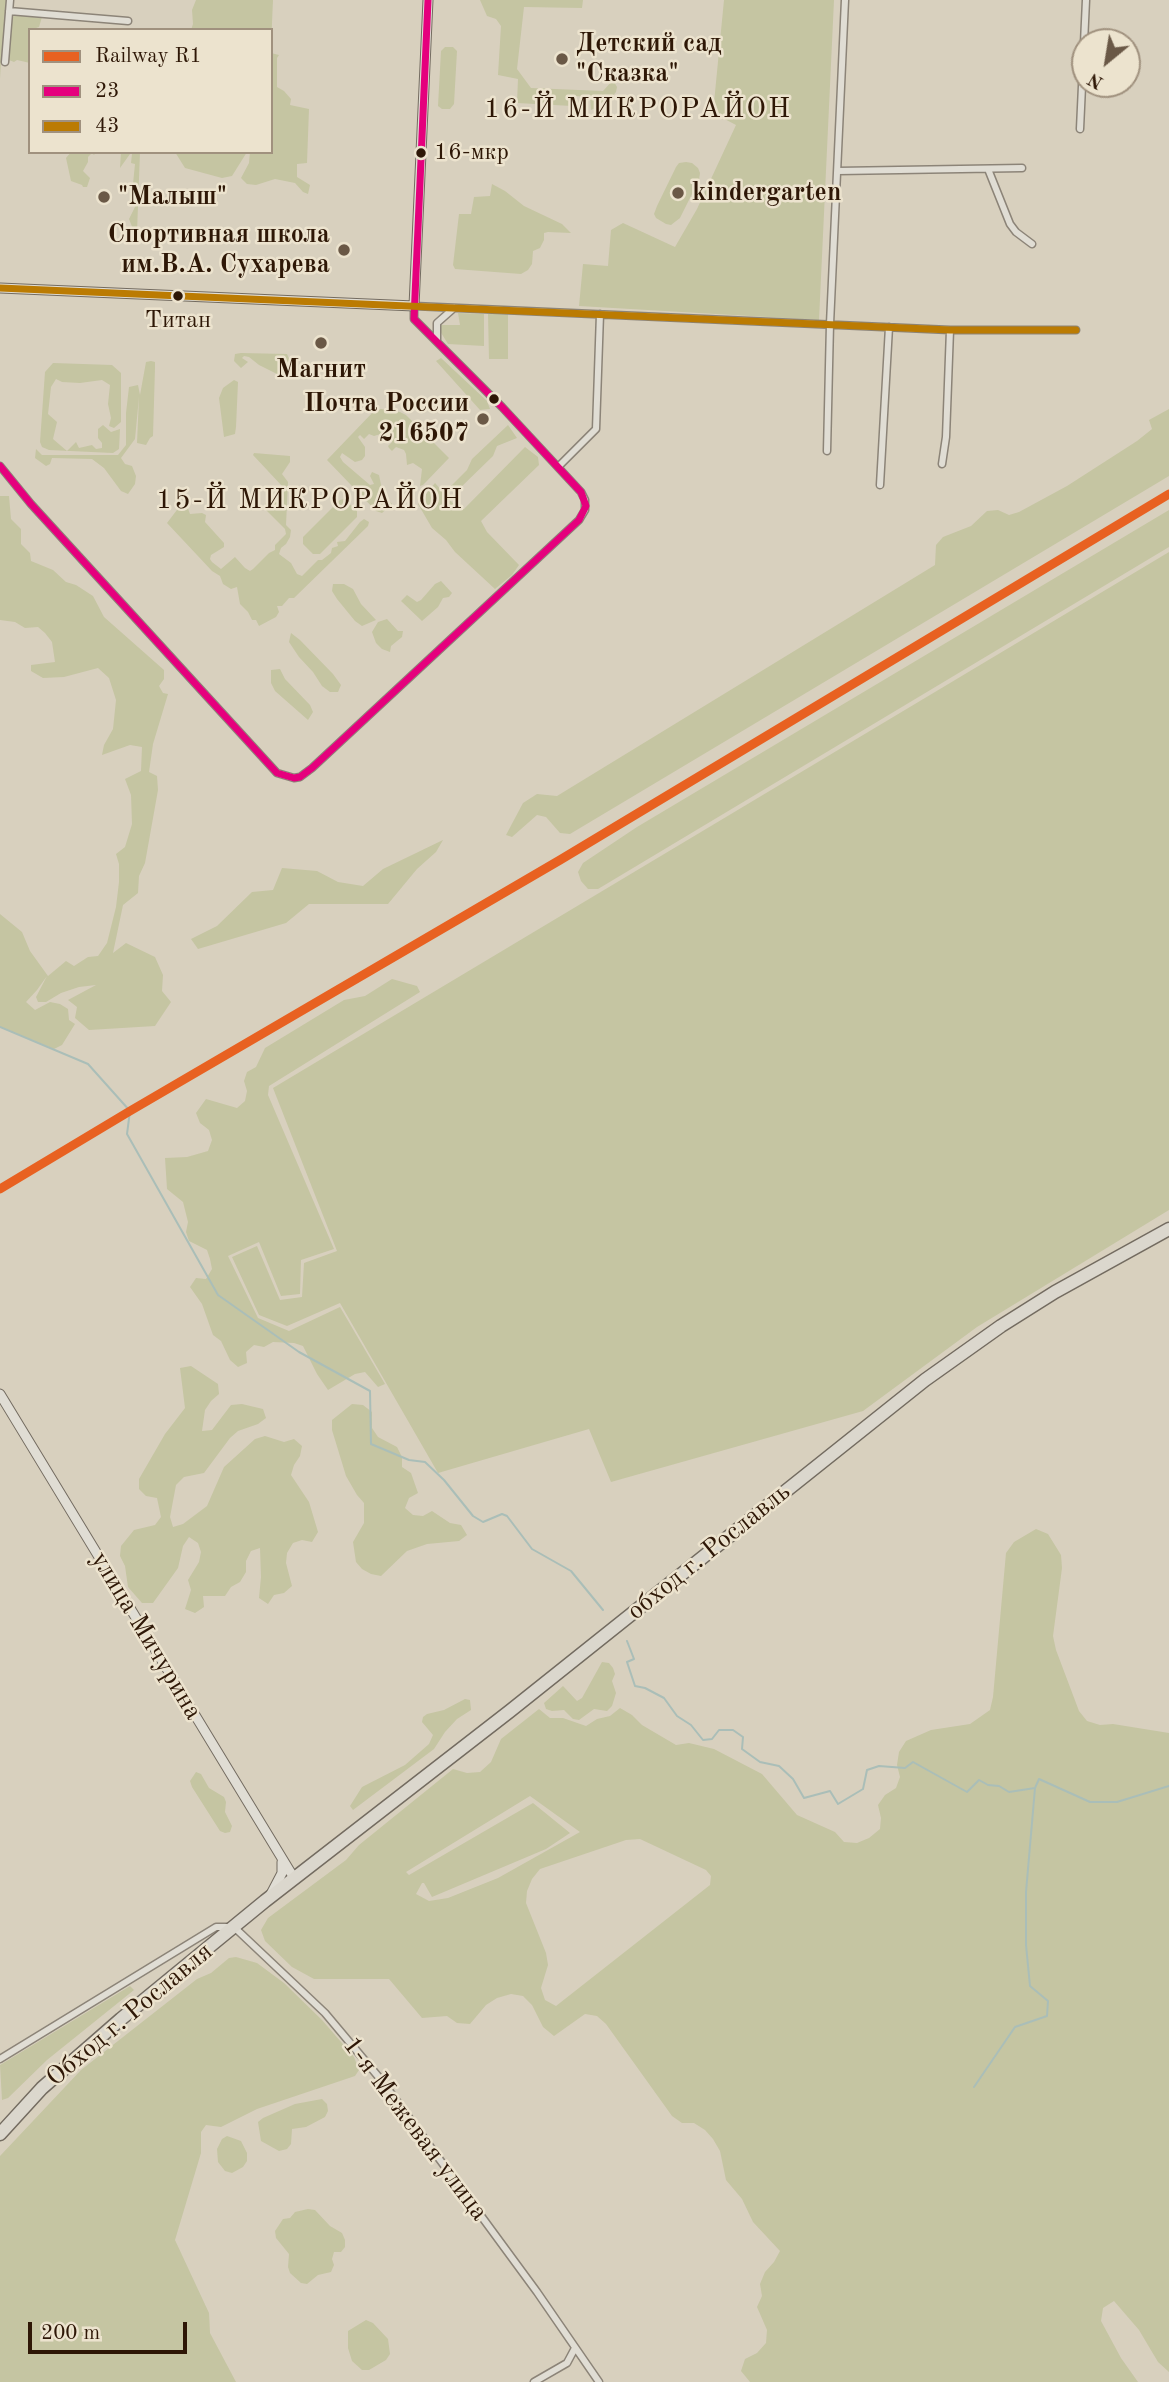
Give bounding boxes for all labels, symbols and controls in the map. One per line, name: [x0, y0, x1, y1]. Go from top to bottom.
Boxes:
legend: [28, 28, 273, 154]
place label: Детский сад "Сказка": [576, 28, 722, 90]
north arrow: [1071, 28, 1141, 98]
text: Railway R1: [95, 46, 202, 67]
marker: Детский сад "Сказка": [554, 51, 570, 67]
text: N: [1085, 68, 1107, 92]
text: 23: [95, 81, 119, 102]
district label: 16-Й МИКРОРАЙОН: [486, 93, 790, 127]
text: 43: [95, 116, 119, 137]
place label: 16-мкр: [434, 139, 509, 167]
marker: 16-мкр: [414, 146, 428, 160]
place label: kindergarten: [692, 177, 841, 209]
place label: "Малыш": [118, 181, 227, 213]
marker: kindergarten: [670, 185, 686, 201]
marker: "Малыш": [96, 189, 112, 205]
place label: Спортивная школа им.В.А. Сухарева: [108, 219, 330, 280]
marker: Спортивная школа им.В.А. Сухарева: [336, 242, 352, 258]
marker: Титан: [171, 289, 185, 303]
place label: Титан: [145, 307, 211, 335]
marker: Магнит: [313, 335, 329, 351]
place label: Магнит: [276, 354, 366, 386]
place label: Почта России 216507: [304, 388, 469, 450]
unlabelled marker: [487, 392, 501, 406]
marker: Почта России 216507: [475, 411, 491, 427]
district label: 15-Й МИКРОРАЙОН: [158, 484, 462, 518]
street label: обход г. Рославль: [621, 1477, 797, 1627]
street label: улица Мичурина: [83, 1546, 209, 1726]
street label: Обход г. Рославля: [40, 1936, 220, 2094]
street label: 1-я Межевая улица: [336, 2031, 494, 2227]
scale bar: [32, 2308, 191, 2352]
text: 200 m: [41, 2323, 100, 2344]

